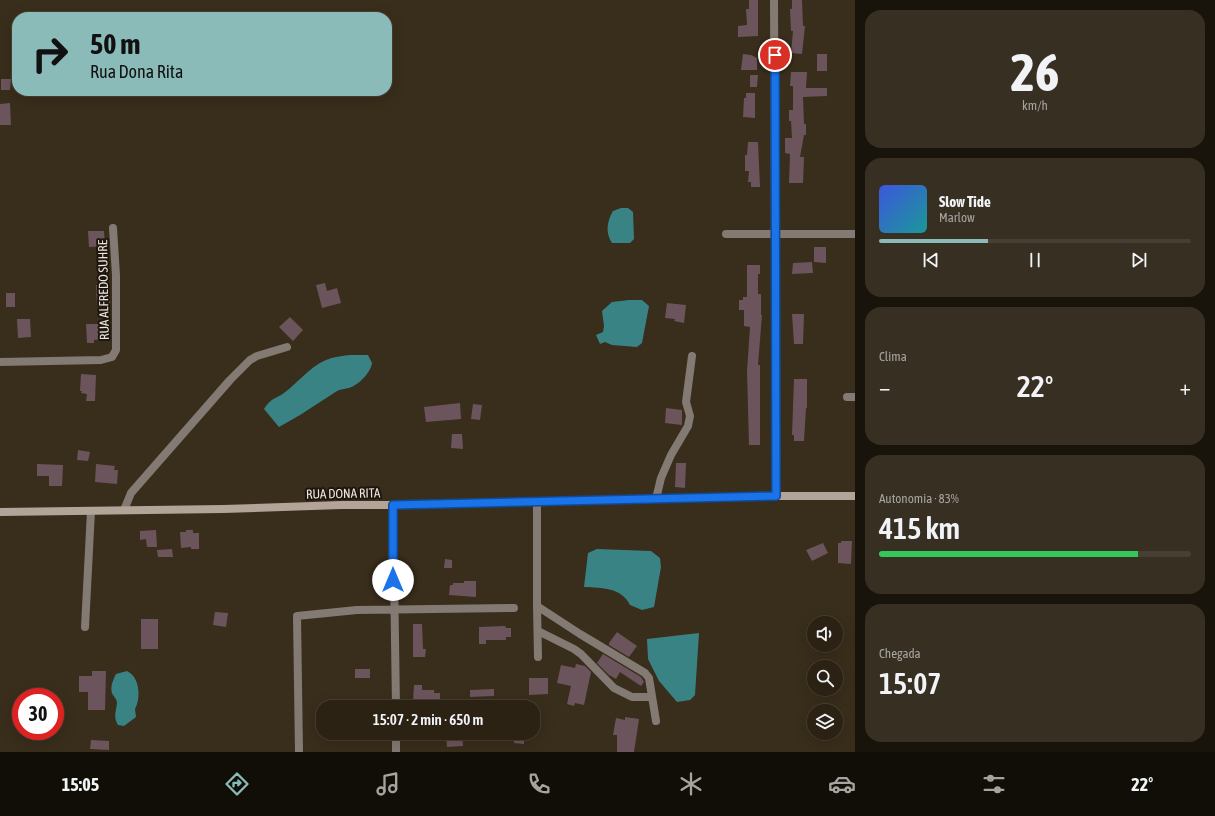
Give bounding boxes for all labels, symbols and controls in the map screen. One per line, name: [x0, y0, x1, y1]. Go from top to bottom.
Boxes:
icon: right: [24, 28, 76, 80]
text: 50 m: [90, 28, 140, 60]
pin: [758, 38, 792, 72]
text: 26: [1011, 42, 1059, 102]
icon: arrive: [764, 44, 786, 66]
text: Rua Dona Rita: [90, 61, 183, 82]
text: km/h: [1022, 98, 1048, 113]
text: Slow Tide: [939, 193, 991, 210]
text: Marlow: [939, 210, 975, 225]
street label: RUA ALFREDO SUHRE: [95, 239, 112, 340]
icon: previous: [920, 249, 942, 271]
icon: pause: [1024, 249, 1046, 271]
icon: next: [1128, 249, 1150, 271]
text: Clima: [879, 349, 907, 364]
text: 22°: [1017, 369, 1053, 403]
text: −: [879, 374, 890, 400]
text: +: [1180, 374, 1191, 400]
street label: RUA DONA RITA: [306, 485, 381, 502]
text: Autonomia · 83%: [879, 491, 959, 506]
text: 415 km: [879, 511, 960, 545]
position arrow: [372, 559, 414, 601]
map controls: [807, 616, 843, 740]
button: sound: [807, 616, 843, 652]
text: Chegada: [879, 646, 921, 661]
button: search: [807, 660, 843, 696]
text: 15:07: [879, 666, 941, 700]
speed limit sign: 30: [12, 688, 64, 740]
button: layers: [807, 704, 843, 740]
text: 15:07 · 2 min · 650 m: [373, 711, 483, 728]
icon: directions: [223, 770, 251, 798]
icon: music: [374, 770, 402, 798]
icon: phone: [525, 770, 553, 798]
icon: climate: [677, 770, 705, 798]
icon: car: [828, 770, 856, 798]
icon: filters: [980, 770, 1008, 798]
text: 15:05: [62, 774, 99, 795]
text: 22°: [1131, 774, 1153, 795]

